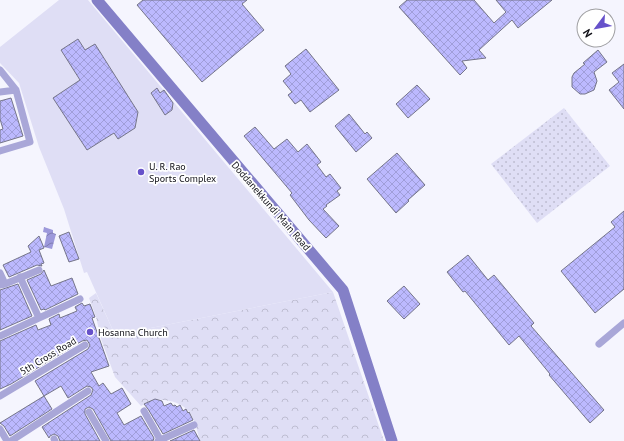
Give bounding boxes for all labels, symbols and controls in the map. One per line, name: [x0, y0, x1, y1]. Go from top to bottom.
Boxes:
north arrow: [576, 8, 616, 48]
text: N: [580, 27, 595, 40]
street label: Doddanekkundi Main Road: [229, 159, 313, 253]
place label: U. R. Rao Sports Complex: [149, 160, 216, 185]
marker: U. R. Rao Sports Complex: [136, 167, 146, 177]
place label: Hosanna Church: [98, 326, 168, 339]
marker: Hosanna Church: [85, 327, 95, 337]
street label: 5th Cross Road: [17, 334, 79, 378]

